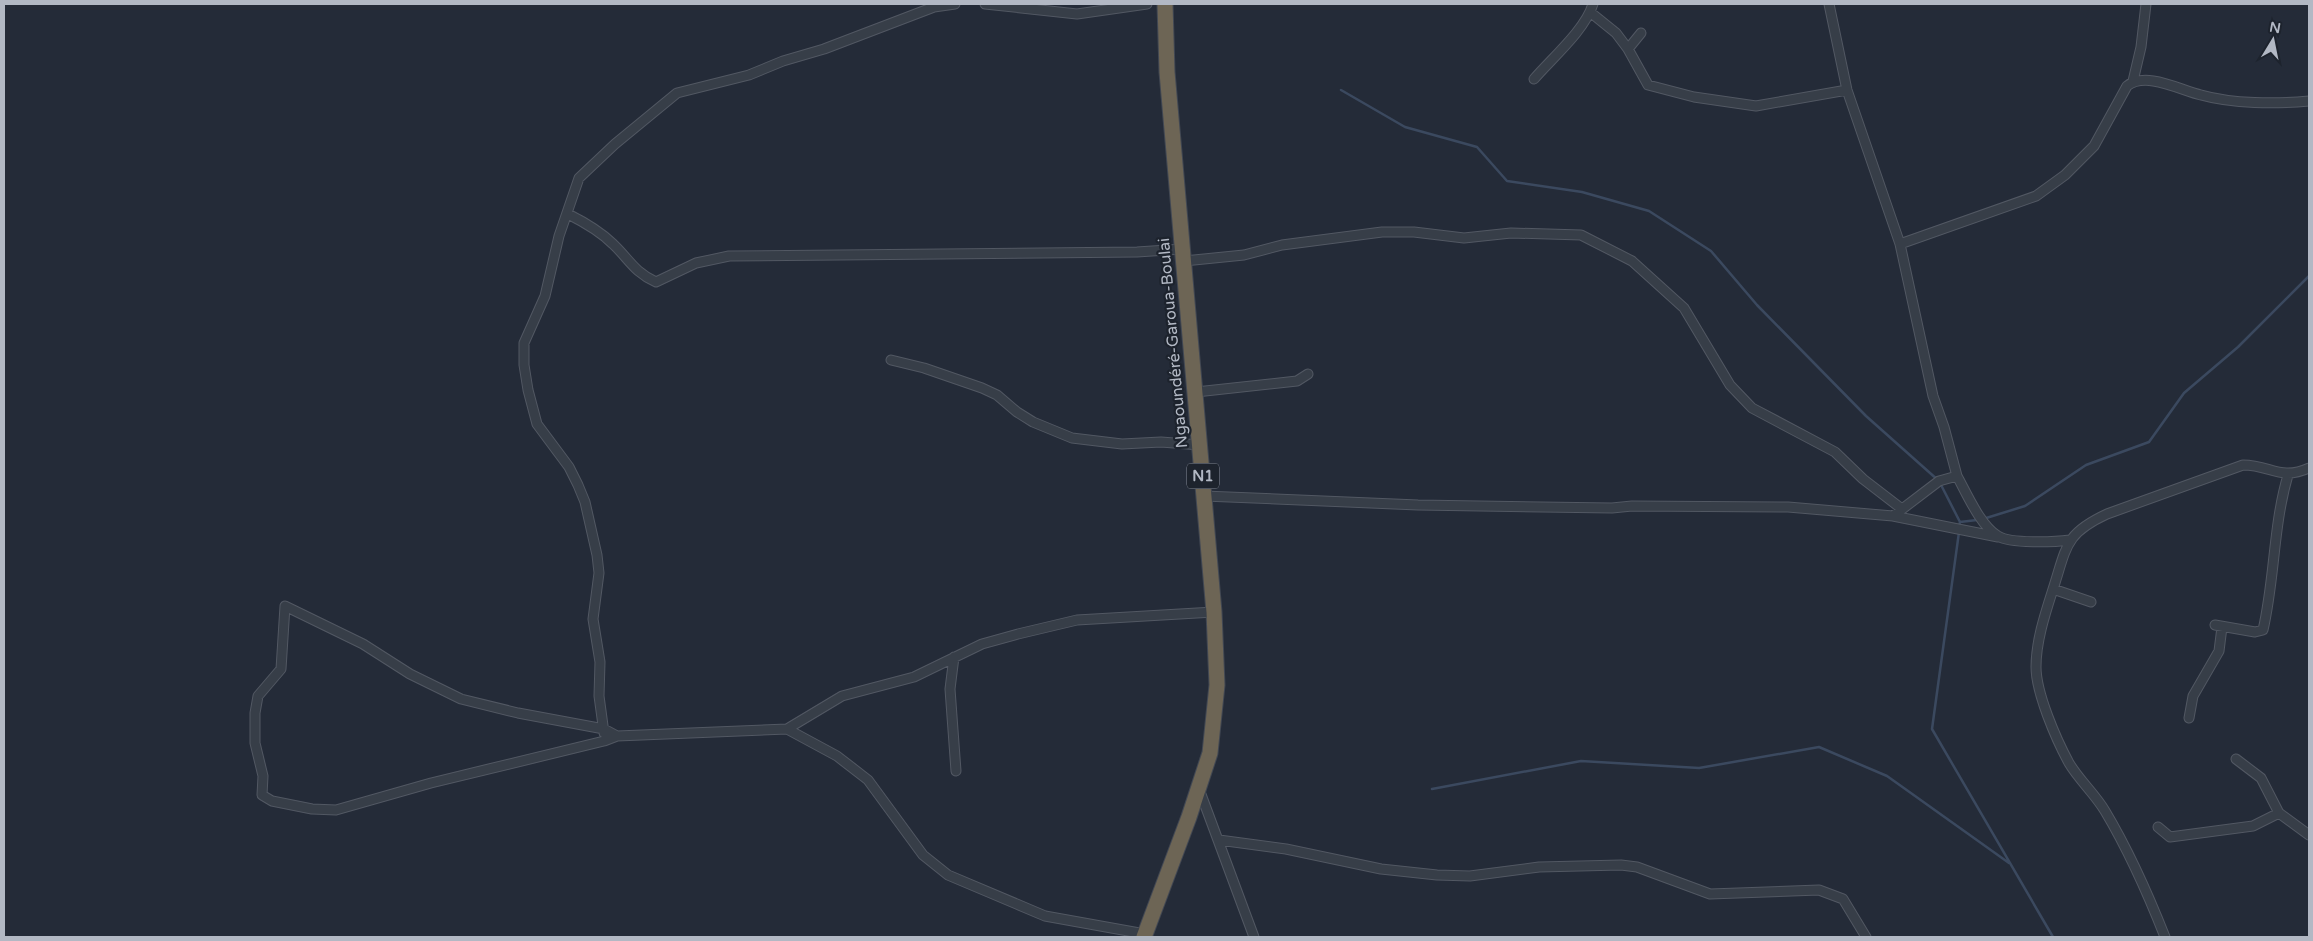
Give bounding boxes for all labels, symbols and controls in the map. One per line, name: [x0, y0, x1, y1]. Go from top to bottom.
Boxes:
north arrow: [2248, 15, 2298, 65]
text: N: [2268, 18, 2282, 37]
street label: Ngaoundéré-Garoua-Boulai: [1154, 237, 1192, 449]
road number: N1: [1187, 464, 1219, 488]

